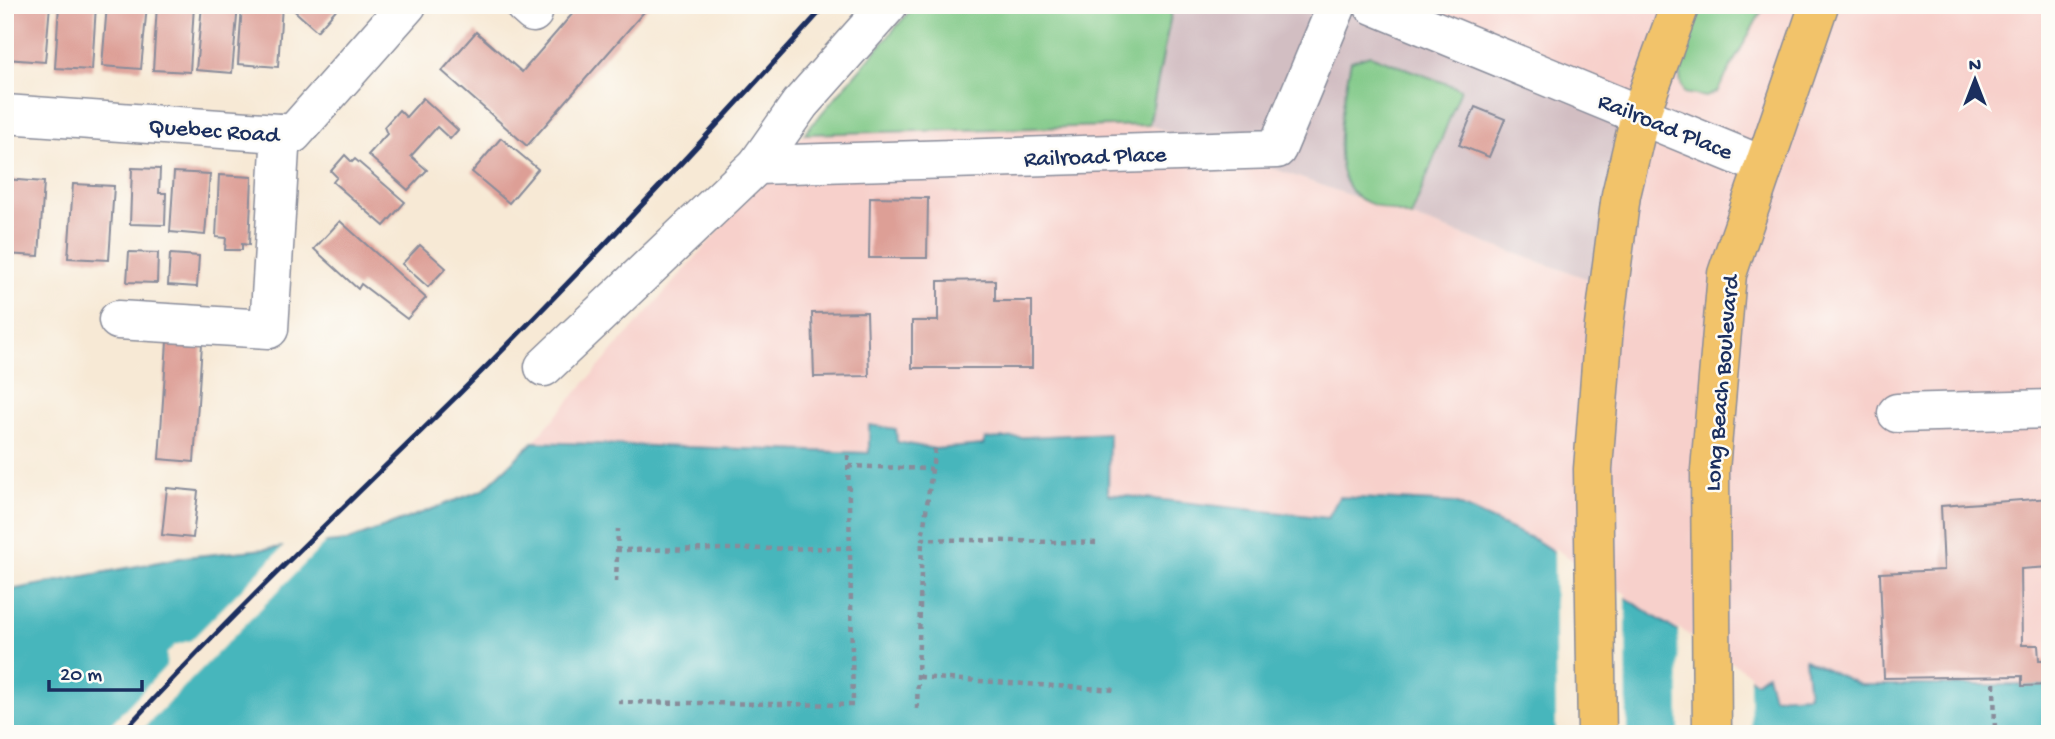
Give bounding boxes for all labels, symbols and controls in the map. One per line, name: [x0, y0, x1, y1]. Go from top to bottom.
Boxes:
north arrow: [1940, 46, 2010, 116]
text: N: [1969, 55, 1981, 78]
street label: Railroad Place: [1593, 88, 1737, 169]
street label: Quebec Road: [147, 113, 282, 152]
street label: Railroad Place: [1023, 141, 1168, 175]
street label: Long Beach Boulevard: [1700, 272, 1748, 493]
scale bar: [49, 648, 142, 692]
text: 20 m: [60, 664, 102, 689]

